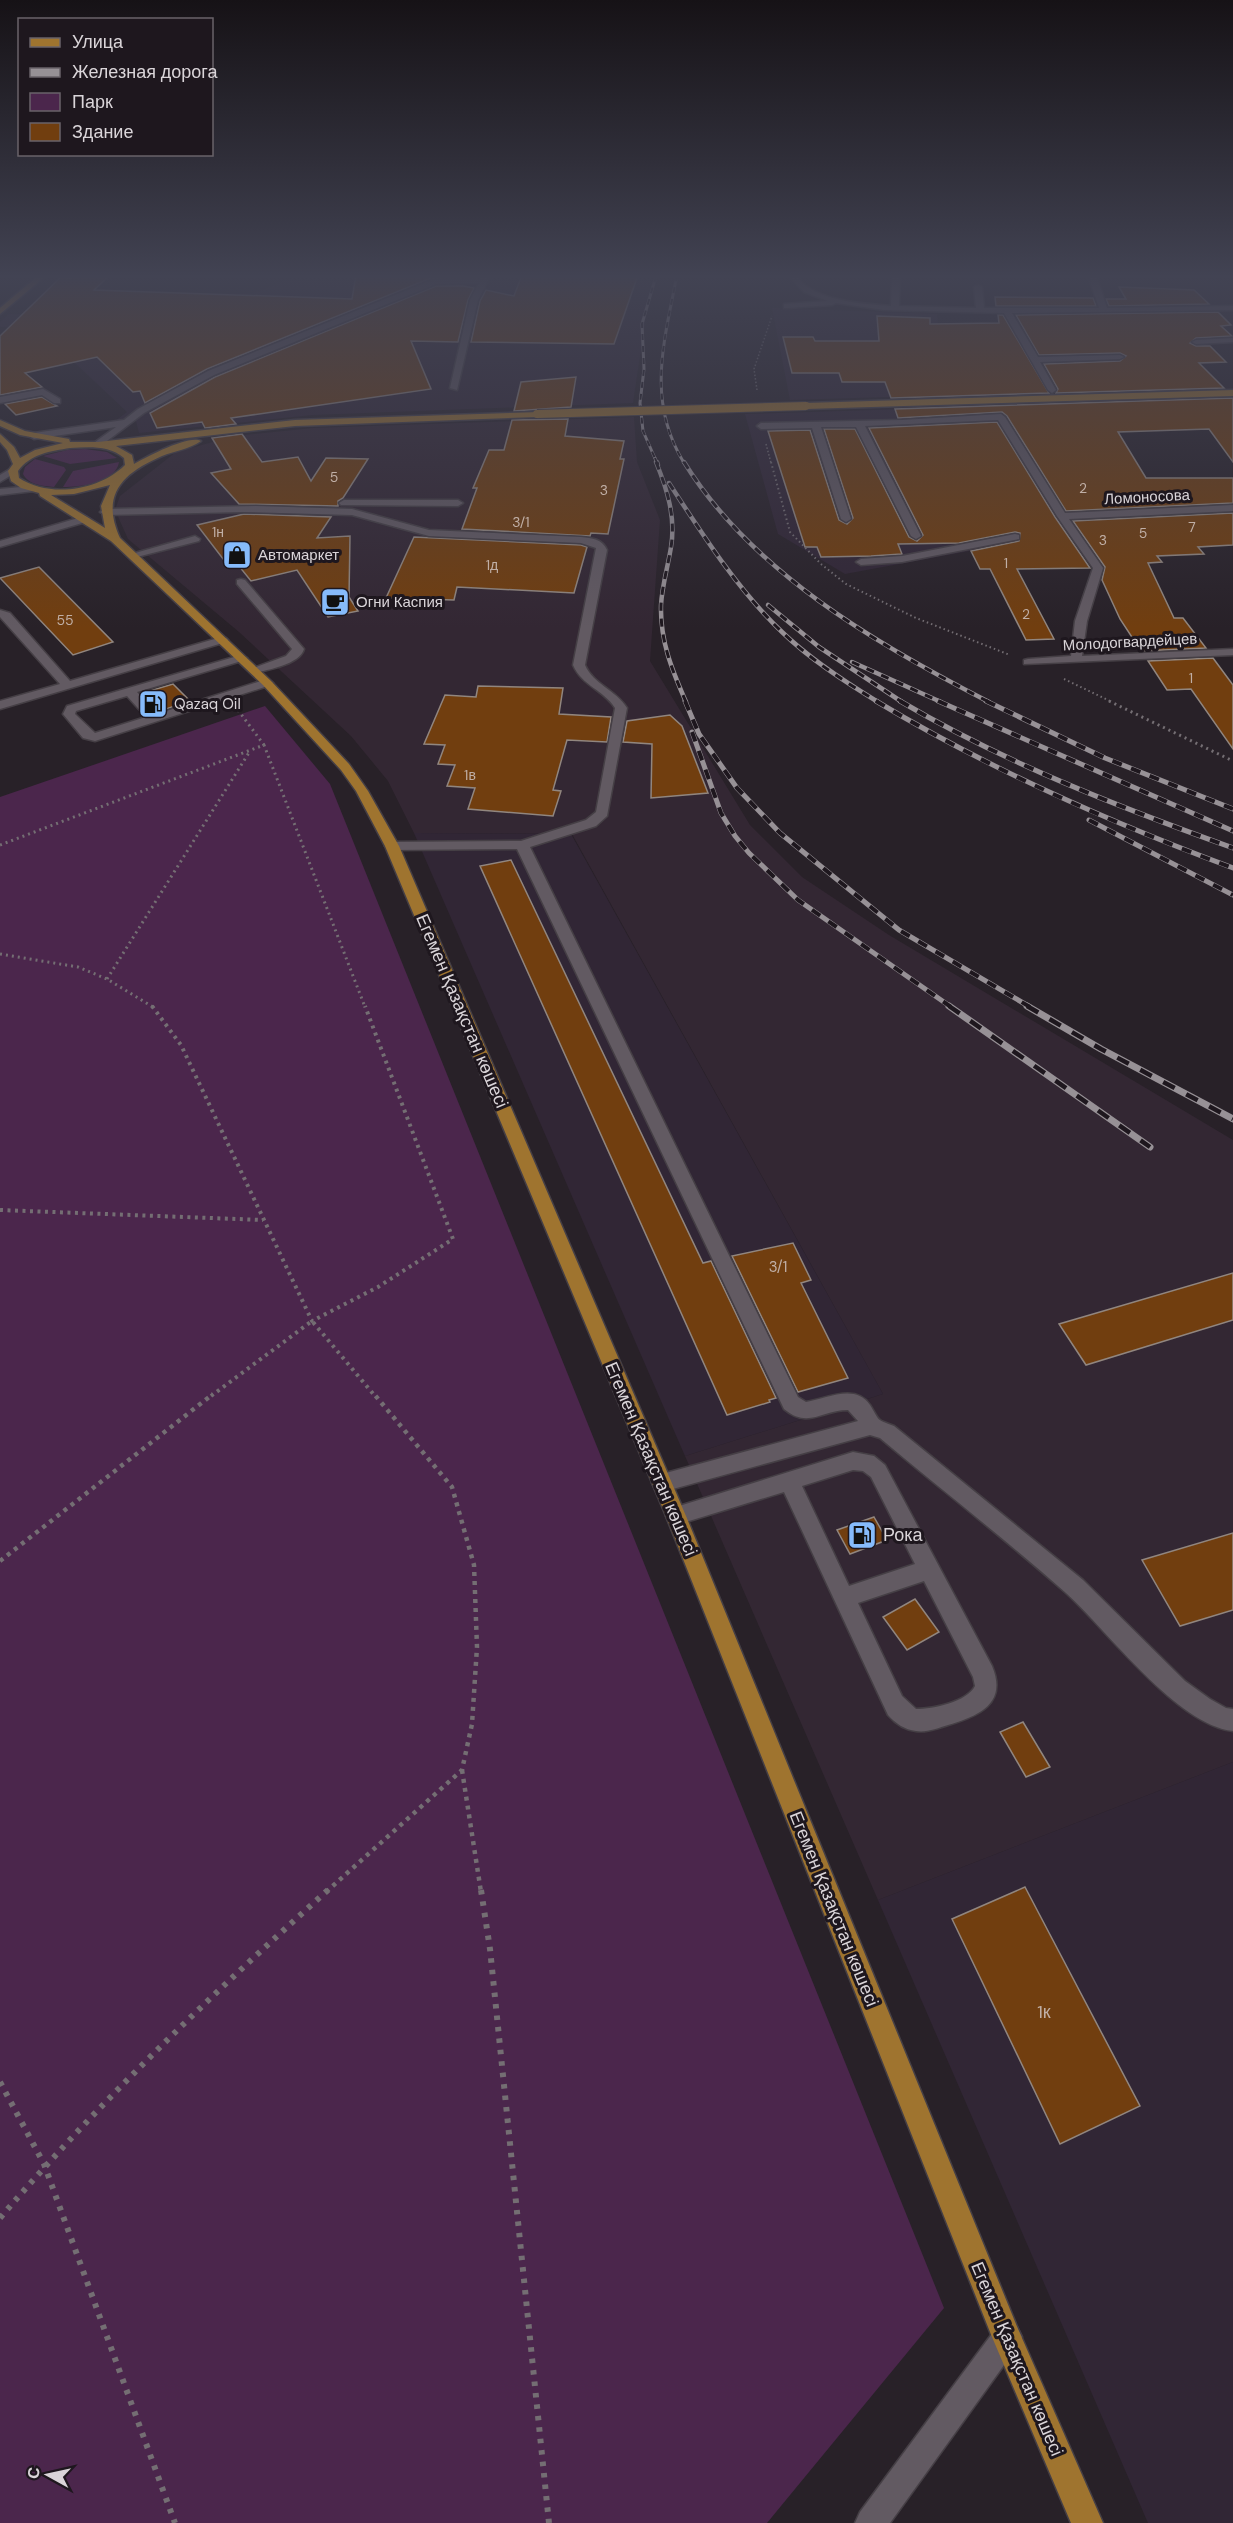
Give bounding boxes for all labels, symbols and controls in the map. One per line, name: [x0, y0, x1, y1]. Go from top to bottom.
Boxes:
legend: [18, 18, 213, 156]
text: Улица: [72, 30, 124, 54]
text: Железная дорога: [72, 60, 218, 84]
text: Парк: [72, 90, 113, 114]
text: Здание: [72, 120, 133, 144]
house number: 5: [330, 468, 338, 486]
house number: 2: [1079, 479, 1087, 497]
house number: 3: [600, 481, 608, 499]
street label: Ломоносова: [1104, 485, 1191, 509]
house number: 3/1: [512, 513, 530, 531]
house number: 7: [1188, 518, 1196, 536]
house number: 1н: [212, 523, 224, 541]
house number: 5: [1139, 524, 1147, 542]
house number: 3: [1099, 531, 1107, 549]
shop icon: Автомаркет: [221, 539, 253, 571]
place label: Автомаркет: [258, 545, 339, 565]
house number: 1: [1004, 554, 1008, 572]
house number: 1д: [486, 556, 498, 574]
cafe icon: Огни Каспия: [319, 586, 351, 618]
place label: Огни Каспия: [356, 592, 443, 612]
house number: 2: [1022, 605, 1030, 623]
house number: 55: [56, 611, 74, 629]
street label: Молодогвардейцев: [1062, 628, 1198, 656]
house number: 1: [1189, 669, 1193, 687]
fuel station icon: Qazaq Oil: [137, 688, 169, 720]
place label: Qazaq Oil: [174, 694, 241, 714]
house number: 1в: [464, 766, 476, 784]
street label: Егемен Қазақстан көшесі: [410, 910, 514, 1112]
house number: 3/1: [769, 1257, 787, 1277]
street label: Егемен Қазақстан көшесі: [599, 1358, 703, 1560]
fuel station icon: Рока: [846, 1519, 878, 1551]
place label: Рока: [883, 1523, 923, 1547]
street label: Егемен Қазақстан көшесі: [784, 1808, 884, 2010]
house number: 1к: [1037, 2000, 1051, 2024]
street label: Егемен Қазақстан көшесі: [965, 2258, 1069, 2460]
north arrow: [18, 2445, 78, 2505]
text: С: [22, 2465, 45, 2480]

